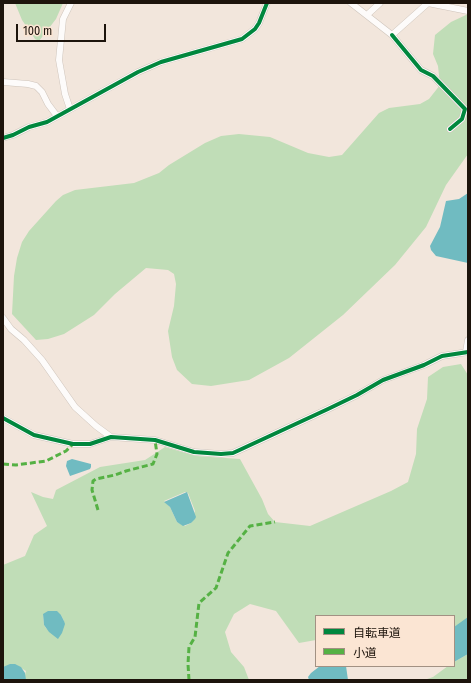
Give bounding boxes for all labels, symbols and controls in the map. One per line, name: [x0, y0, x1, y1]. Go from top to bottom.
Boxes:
scale bar: [18, 16, 108, 42]
text: 100 m: [23, 24, 52, 38]
legend: [315, 615, 455, 667]
text: 自転車道: [353, 626, 401, 640]
text: 小道: [353, 646, 377, 660]

